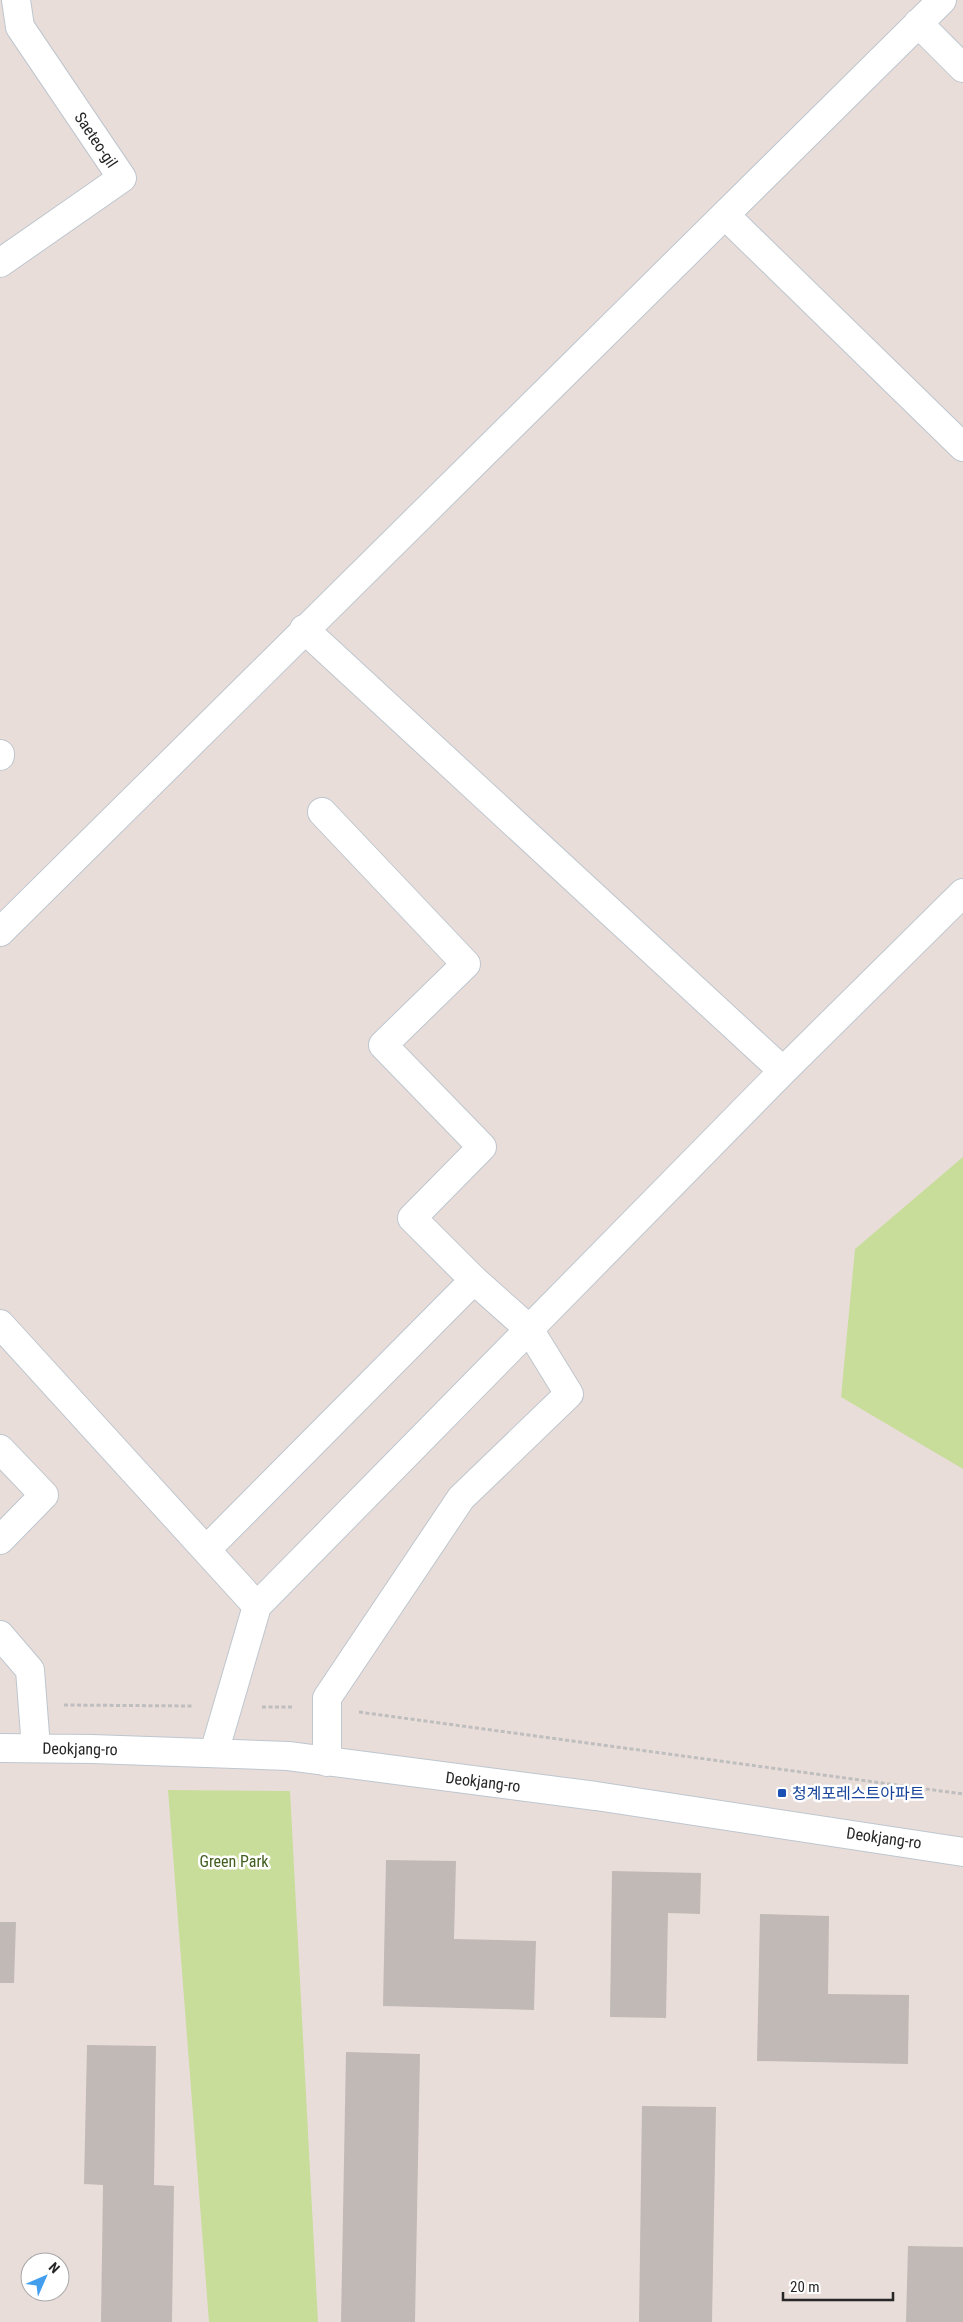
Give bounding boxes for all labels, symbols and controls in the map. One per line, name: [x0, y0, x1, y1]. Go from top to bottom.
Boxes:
street label: Saeteo-gil: [71, 109, 121, 171]
street label: Deokjang-ro: [42, 1739, 118, 1759]
street label: Deokjang-ro: [444, 1768, 522, 1796]
place label: 청계포레스트아파트: [792, 1784, 924, 1803]
marker: 청계포레스트아파트: [776, 1787, 788, 1799]
street label: Deokjang-ro: [845, 1823, 923, 1853]
park label: Green Park: [199, 1852, 269, 1871]
north arrow: [20, 2252, 70, 2302]
text: N: [46, 2259, 63, 2276]
scale bar: [783, 2270, 893, 2302]
text: 20 m: [790, 2278, 820, 2296]

